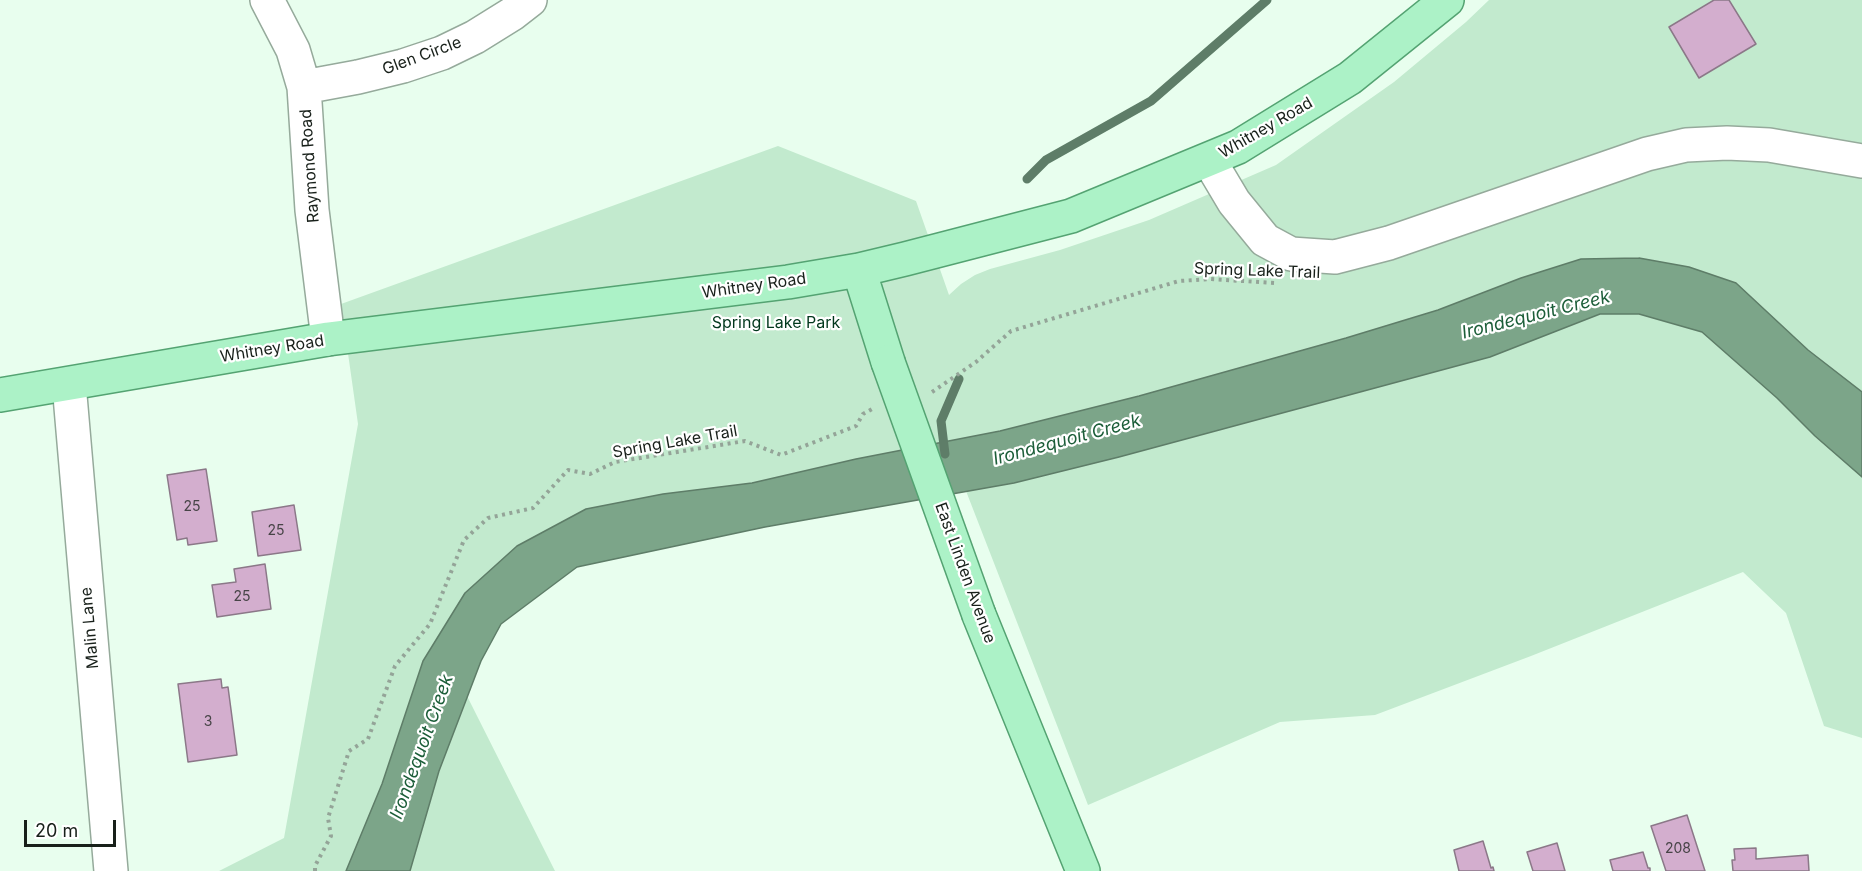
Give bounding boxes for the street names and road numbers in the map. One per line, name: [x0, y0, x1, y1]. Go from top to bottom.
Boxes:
street label: Glen Circle: [380, 33, 464, 79]
street label: Whitney Road: [1216, 93, 1316, 163]
street label: Raymond Road: [296, 109, 324, 223]
street label: Spring Lake Trail: [1193, 259, 1321, 283]
street label: Whitney Road: [701, 269, 807, 303]
street label: Whitney Road: [219, 331, 325, 367]
street label: Spring Lake Trail: [611, 422, 739, 462]
street label: East Linden Avenue: [931, 500, 999, 646]
street label: Malin Lane: [77, 586, 103, 670]

